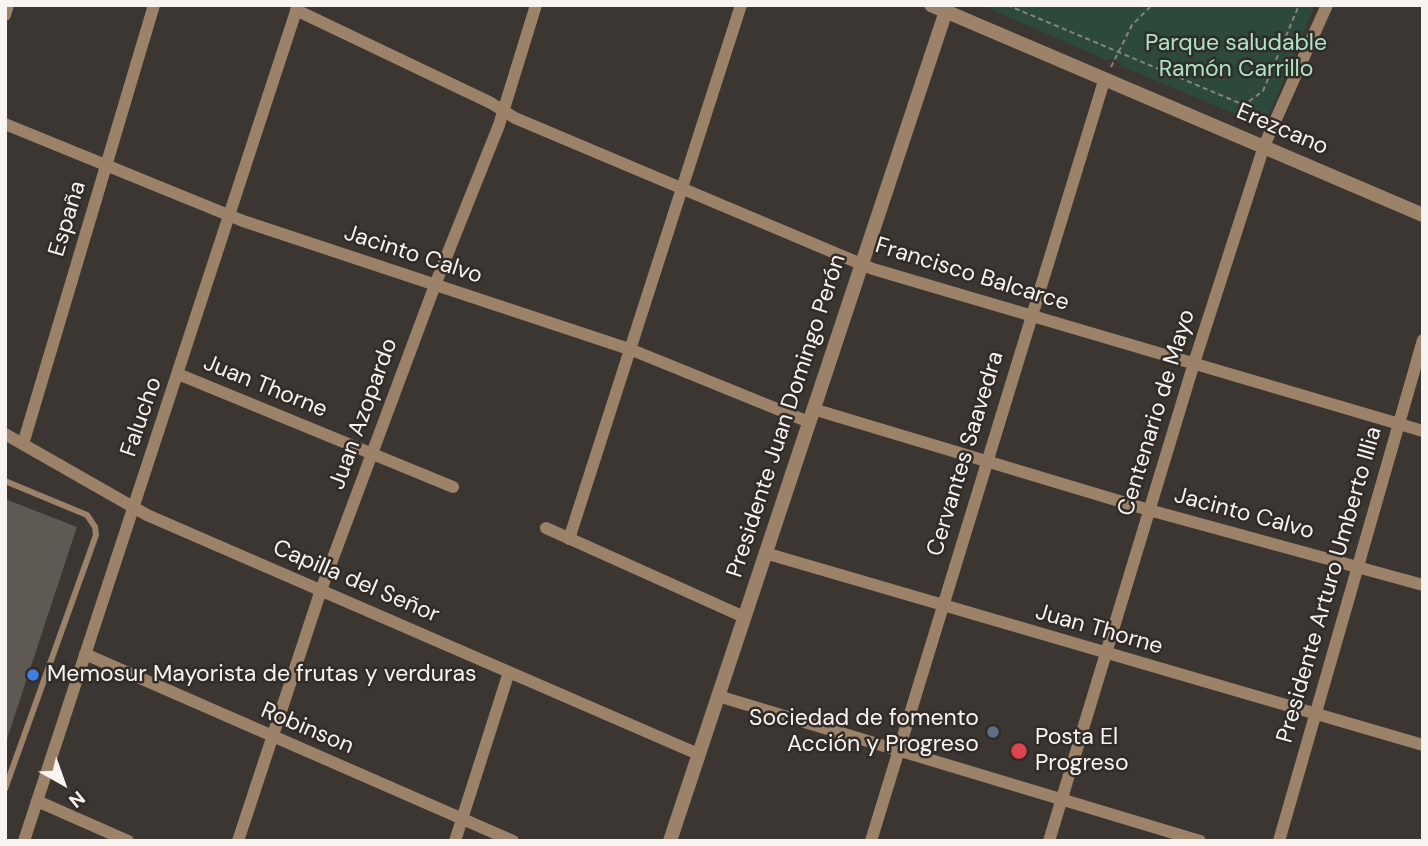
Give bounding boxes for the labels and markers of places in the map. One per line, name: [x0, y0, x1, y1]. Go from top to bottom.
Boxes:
place label: Memosur Mayorista de frutas y verduras: [47, 661, 477, 689]
marker: Memosur Mayorista de frutas y verduras: [25, 667, 41, 683]
place label: Sociedad de fomento Acción y Progreso: [749, 705, 979, 759]
marker: Sociedad de fomento Acción y Progreso: [985, 724, 1001, 740]
place label: Posta El Progreso: [1035, 724, 1129, 778]
marker: Posta El Progreso: [1009, 741, 1029, 761]

